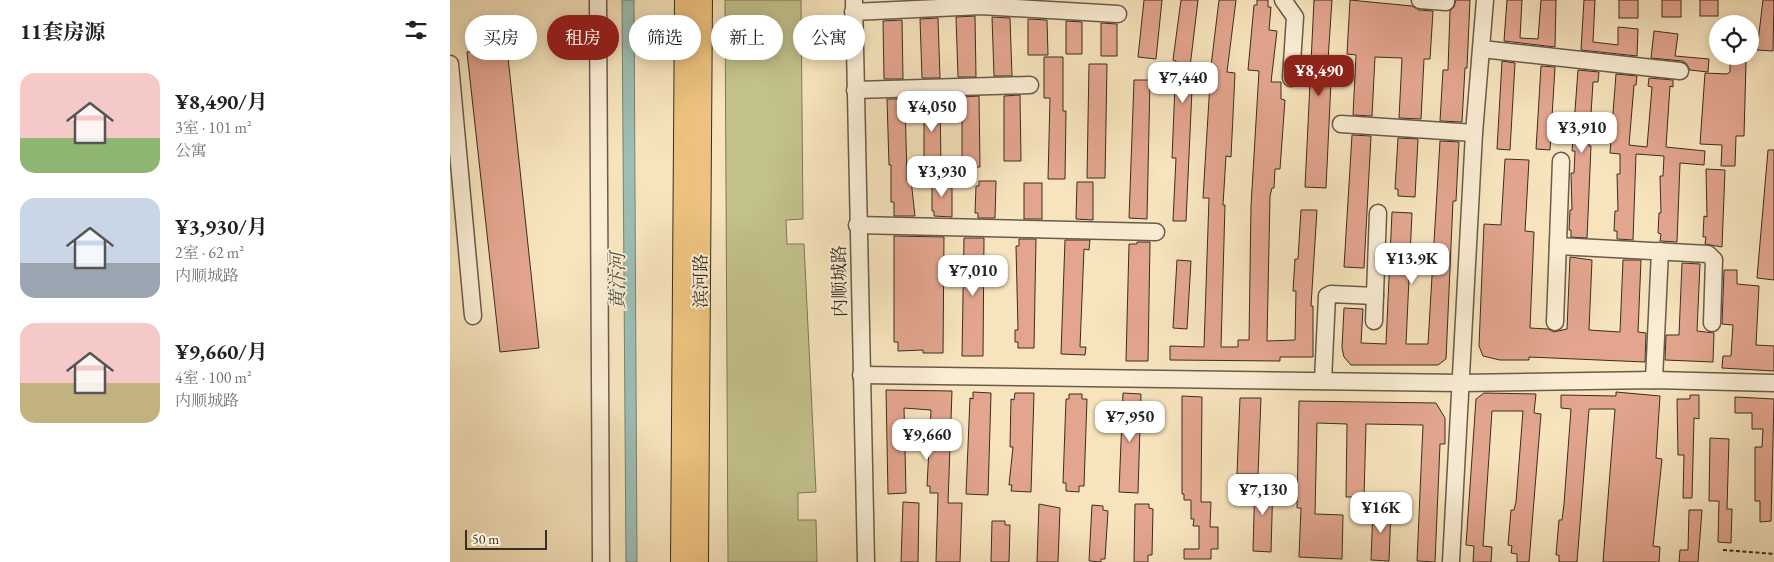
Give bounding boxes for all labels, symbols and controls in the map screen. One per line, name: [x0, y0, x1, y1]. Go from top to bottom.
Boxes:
chip: 买房: [465, 15, 537, 60]
chip: 租房: [547, 15, 619, 60]
chip: 筛选: [629, 15, 701, 60]
chip: 新上: [711, 15, 783, 60]
chip: 公寓: [793, 15, 865, 60]
map controls: [1709, 15, 1759, 65]
button: locate: [1709, 15, 1759, 65]
icon: filters: [402, 16, 430, 44]
text: 11套房源: [20, 18, 105, 45]
pin: ¥8,490: [1278, 54, 1360, 97]
text: ¥8,490: [1295, 60, 1343, 81]
pin: ¥7,440: [1142, 62, 1224, 104]
text: ¥7,440: [1159, 67, 1207, 88]
text: ¥8,490/月: [175, 88, 268, 115]
pin: ¥4,050: [891, 90, 973, 133]
icon: home: [60, 93, 120, 153]
text: ¥4,050: [908, 96, 956, 117]
pin: ¥3,910: [1541, 112, 1623, 154]
text: 3室 · 101 m²: [175, 117, 252, 138]
text: ¥3,910: [1558, 117, 1606, 138]
text: 公寓: [175, 140, 207, 161]
pin: ¥3,930: [901, 156, 983, 198]
text: ¥3,930: [918, 161, 966, 182]
text: ¥3,930/月: [175, 213, 268, 240]
icon: home: [60, 218, 120, 278]
text: 2室 · 62 m²: [175, 242, 244, 263]
pin: ¥13.9K: [1371, 242, 1453, 285]
street label: 内顺城路: [827, 245, 851, 317]
text: ¥13.9K: [1386, 248, 1438, 269]
water label: 黄汴河: [605, 250, 630, 310]
street label: 滨河路: [689, 254, 712, 308]
pin: ¥7,010: [932, 254, 1014, 297]
text: ¥7,010: [949, 260, 997, 281]
text: 内顺城路: [175, 265, 239, 286]
text: ¥9,660/月: [175, 338, 268, 365]
icon: home: [60, 343, 120, 403]
text: 4室 · 100 m²: [175, 367, 252, 388]
text: 内顺城路: [175, 390, 239, 411]
pin: ¥7,950: [1089, 400, 1171, 443]
text: ¥7,950: [1106, 406, 1154, 427]
pin: ¥9,660: [886, 418, 968, 461]
text: ¥9,660: [903, 424, 951, 445]
pin: ¥7,130: [1222, 474, 1304, 516]
text: ¥7,130: [1239, 479, 1287, 500]
pin: ¥16K: [1351, 492, 1411, 534]
text: ¥16K: [1361, 497, 1401, 518]
scale bar: [465, 527, 548, 550]
text: 50 m: [472, 530, 499, 548]

